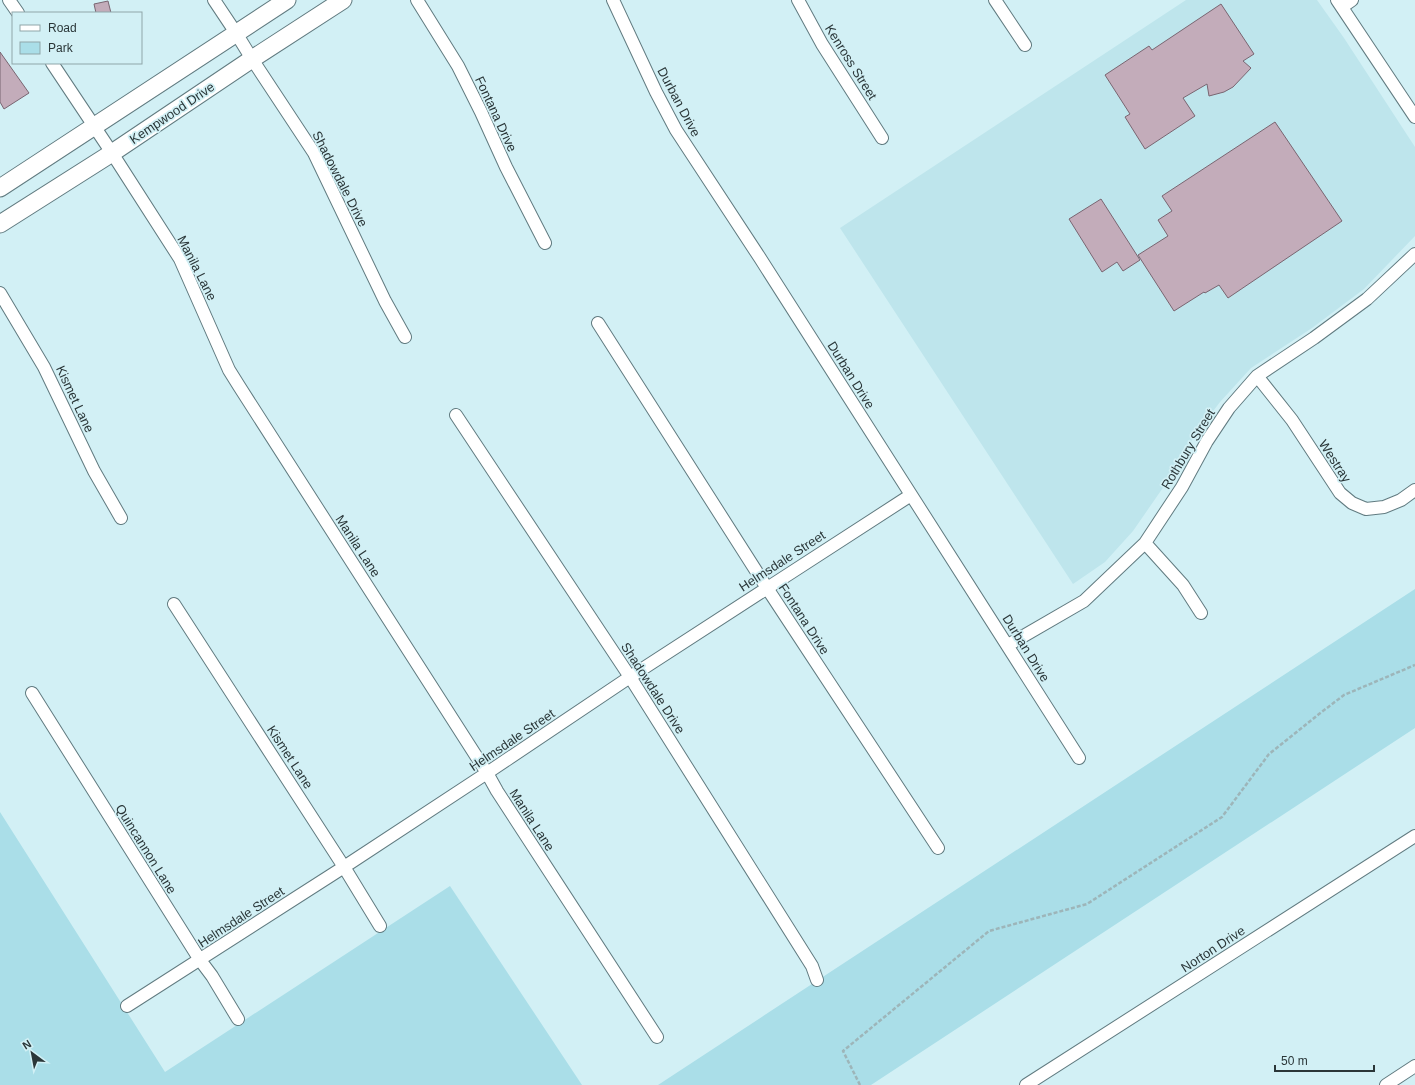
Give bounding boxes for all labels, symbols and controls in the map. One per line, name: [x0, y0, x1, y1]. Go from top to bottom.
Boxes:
legend: [12, 12, 142, 64]
text: Road: [48, 21, 77, 35]
street label: Kenross Street: [822, 22, 880, 103]
text: Park: [48, 41, 74, 55]
street label: Durban Drive: [654, 65, 704, 139]
street label: Fontana Drive: [472, 74, 520, 154]
street label: Kempwood Drive: [127, 79, 217, 147]
street label: Shadowdale Drive: [309, 129, 371, 229]
street label: Manila Lane: [174, 233, 220, 303]
street label: Durban Drive: [824, 339, 878, 411]
street label: Kismet Lane: [53, 363, 97, 435]
street label: Rothbury Street: [1158, 406, 1218, 492]
street label: Westray: [1316, 437, 1354, 485]
street label: Manila Lane: [332, 512, 384, 580]
street label: Helmsdale Street: [736, 527, 828, 594]
street label: Fontana Drive: [775, 581, 833, 657]
street label: Durban Drive: [999, 612, 1053, 684]
street label: Shadowdale Drive: [618, 640, 688, 736]
street label: Helmsdale Street: [466, 706, 558, 774]
street label: Kismet Lane: [264, 723, 316, 791]
street label: Manila Lane: [506, 786, 558, 854]
street label: Quincannon Lane: [112, 801, 180, 897]
street label: Helmsdale Street: [195, 883, 287, 950]
street label: Norton Drive: [1178, 923, 1248, 975]
north arrow: [12, 1033, 52, 1073]
text: N: [20, 1037, 33, 1052]
scale bar: [1275, 1047, 1374, 1073]
text: 50 m: [1281, 1054, 1308, 1068]

